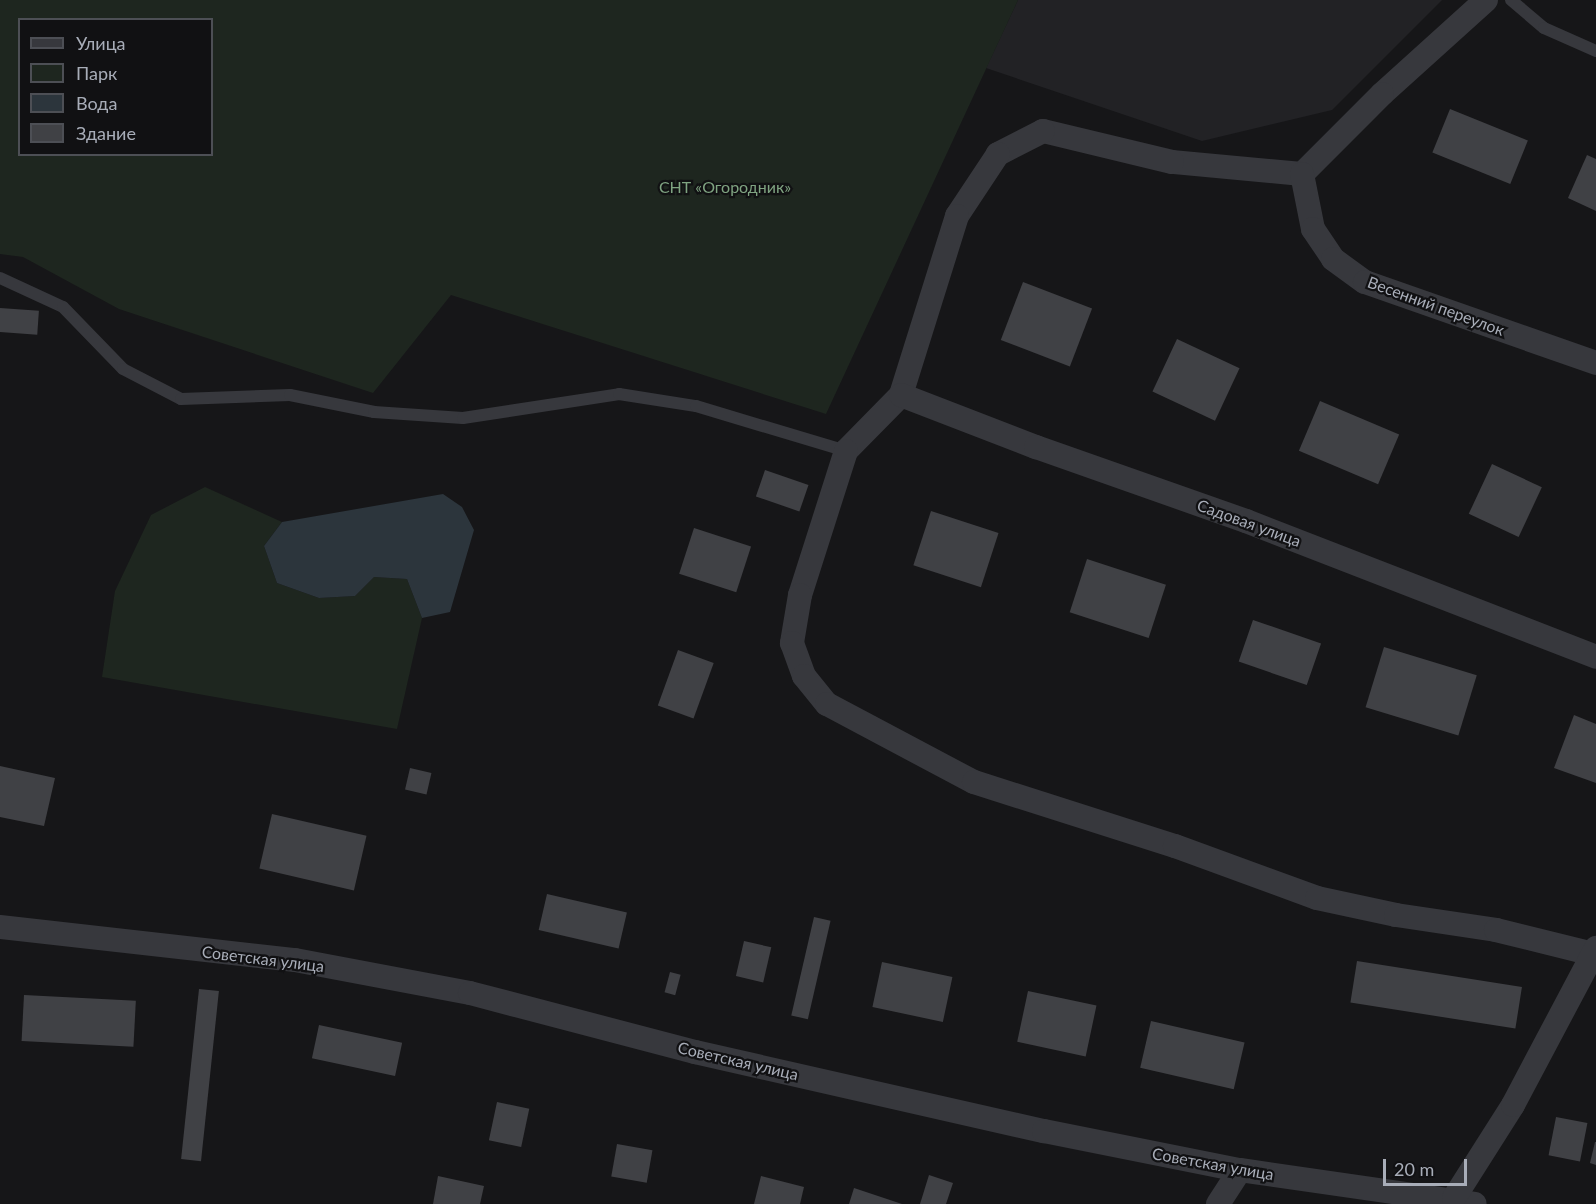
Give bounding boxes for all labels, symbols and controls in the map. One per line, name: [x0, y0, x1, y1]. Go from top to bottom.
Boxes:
legend: [18, 18, 213, 156]
text: Улица: [76, 32, 126, 54]
text: Парк: [76, 62, 117, 84]
text: Вода: [76, 92, 117, 114]
text: Здание: [76, 122, 136, 144]
park label: СНТ «Огородник»: [659, 177, 791, 197]
street label: Весенний переулок: [1365, 272, 1507, 340]
street label: Садовая улица: [1194, 495, 1304, 551]
street label: Советская улица: [201, 942, 325, 976]
street label: Советская улица: [676, 1038, 800, 1084]
street label: Советская улица: [1151, 1144, 1275, 1184]
scale bar: [1386, 1147, 1470, 1185]
text: 20 m: [1394, 1158, 1434, 1180]

